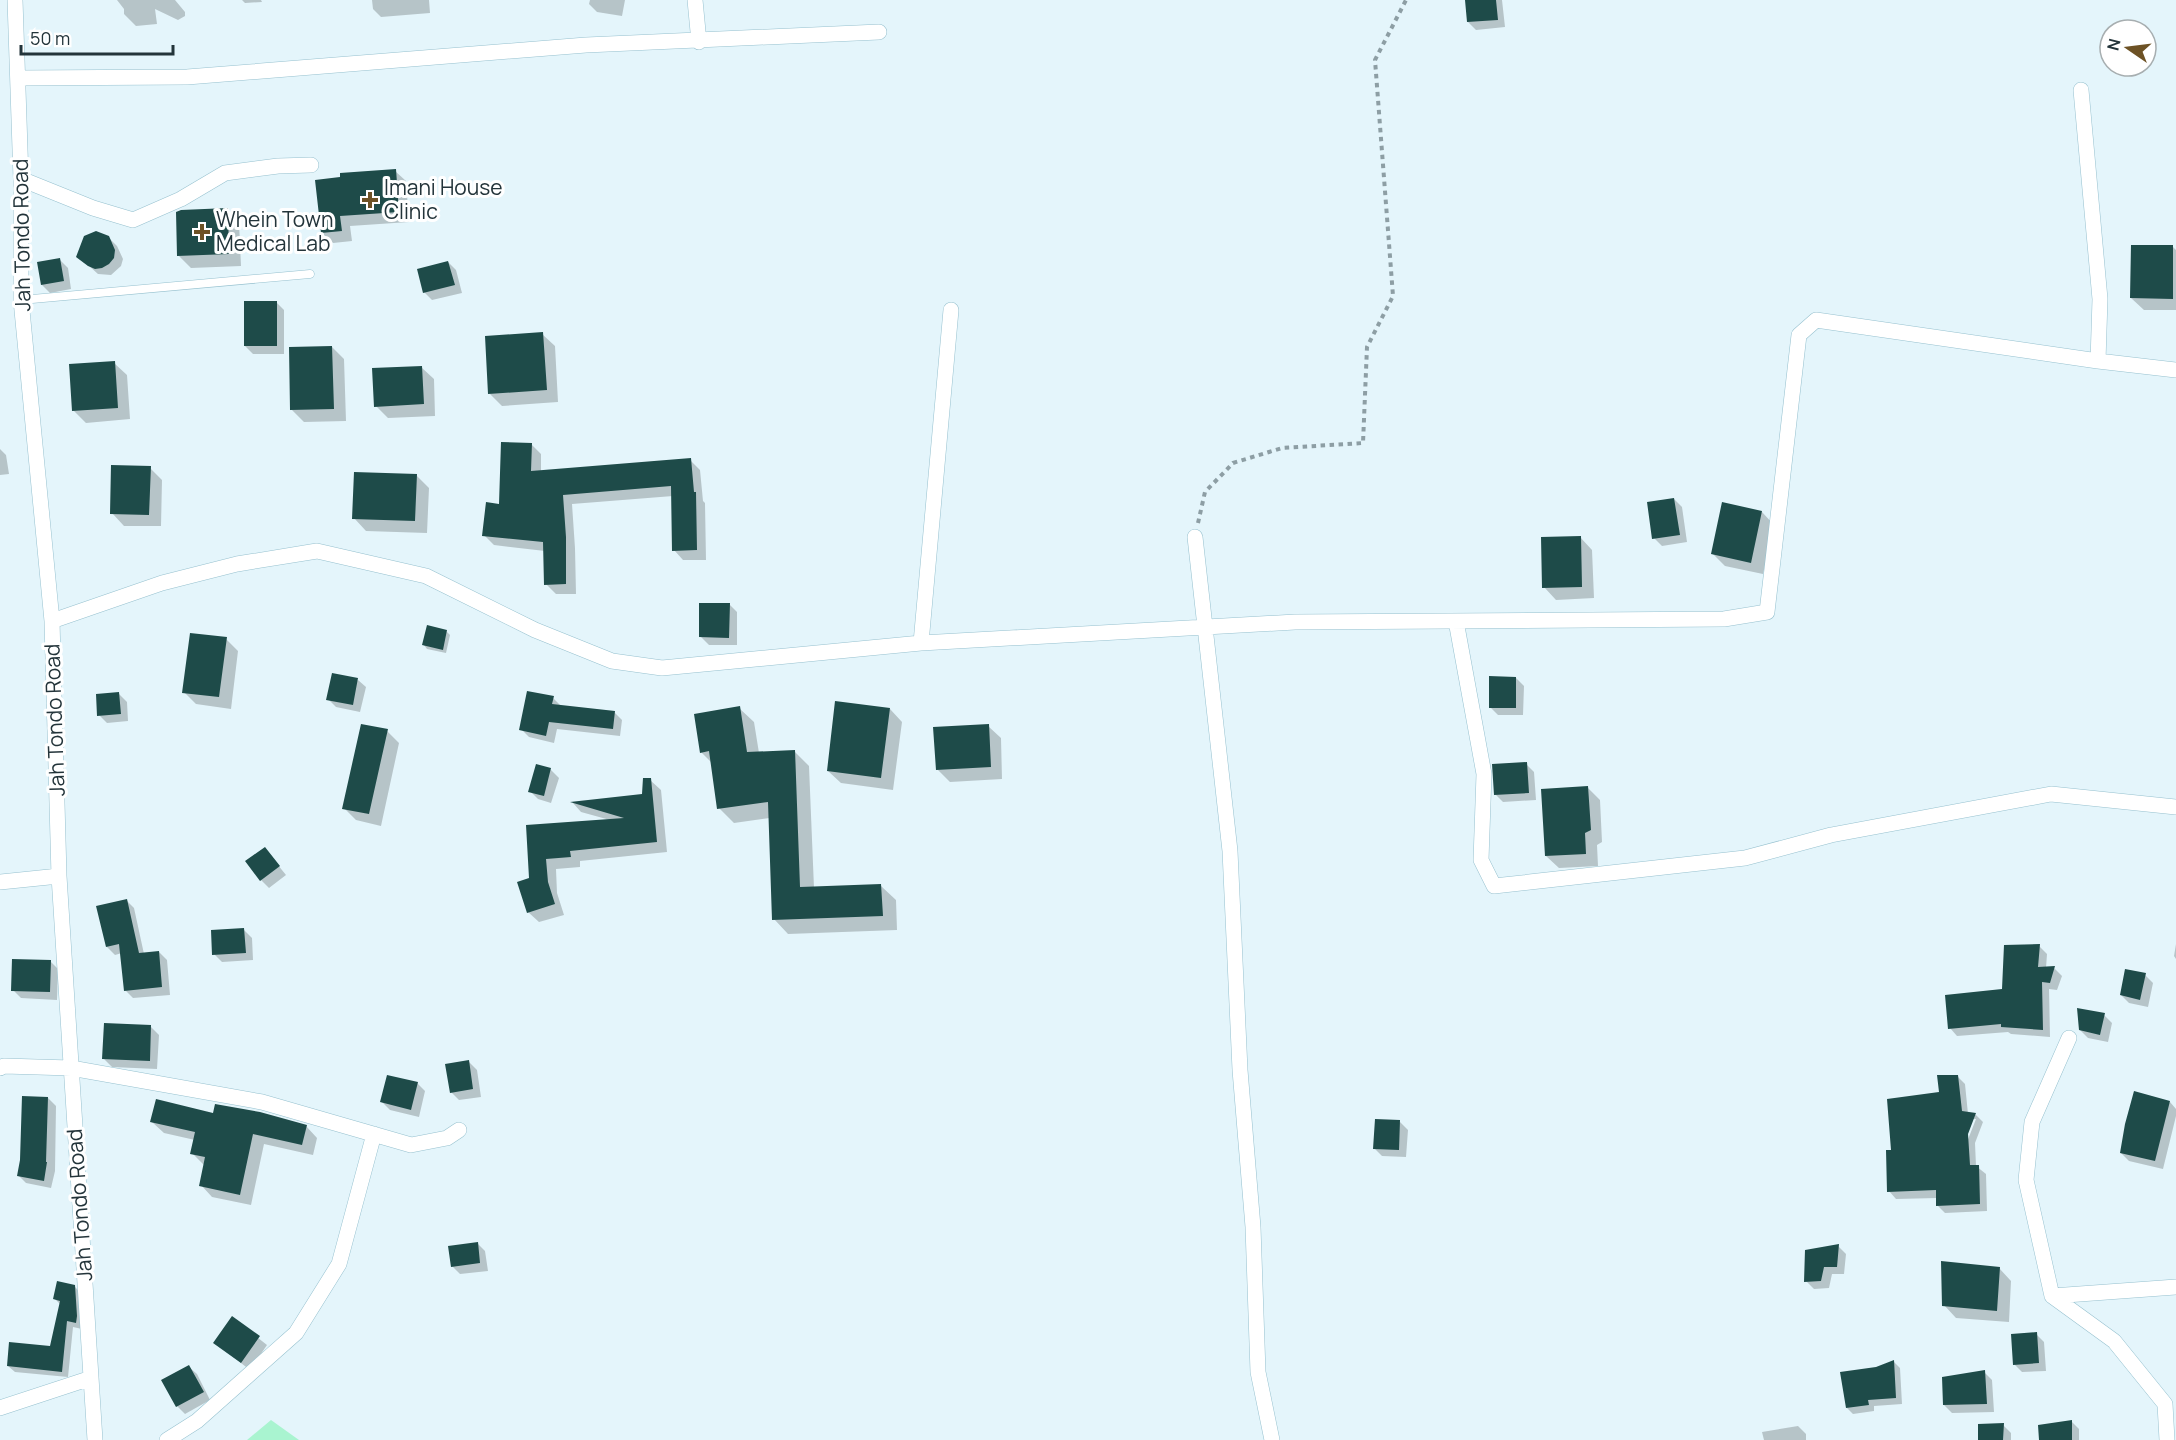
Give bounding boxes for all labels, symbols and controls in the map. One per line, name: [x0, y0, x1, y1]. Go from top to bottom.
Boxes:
scale bar: [21, 18, 172, 56]
north arrow: [2098, 18, 2158, 78]
text: 50 m: [30, 26, 70, 50]
text: N: [2101, 36, 2126, 53]
street label: Jah Tondo Road: [6, 158, 36, 312]
place label: Imani House Clinic: [384, 173, 503, 225]
marker: Imani House Clinic: [361, 191, 379, 209]
place label: Whein Town Medical Lab: [216, 205, 333, 257]
marker: Whein Town Medical Lab: [193, 223, 211, 241]
street label: Jah Tondo Road: [37, 643, 71, 797]
street label: Jah Tondo Road: [60, 1128, 98, 1282]

